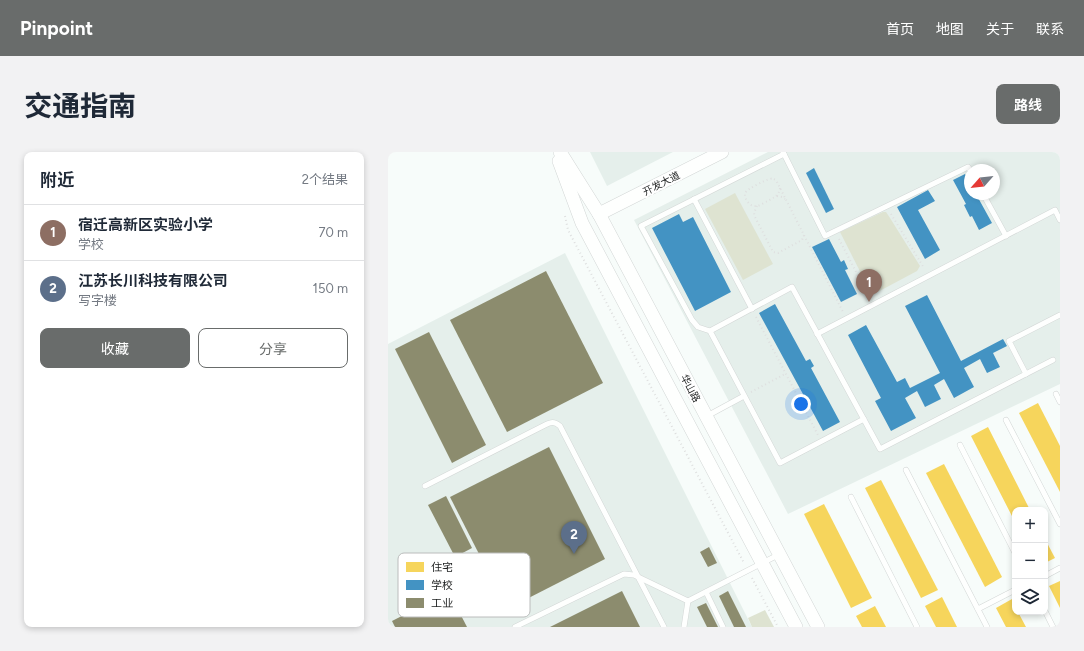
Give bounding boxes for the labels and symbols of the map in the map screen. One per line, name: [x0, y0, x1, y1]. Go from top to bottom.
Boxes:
north arrow: [964, 164, 1000, 200]
street label: 开发大道: [640, 169, 682, 198]
pin: 1: [856, 269, 882, 302]
street label: 华山路: [678, 372, 703, 405]
your location: [791, 394, 811, 414]
pin: 2: [561, 521, 587, 554]
legend: [398, 553, 530, 617]
text: 住宅: [431, 561, 453, 574]
text: 学校: [431, 579, 453, 592]
text: 工业: [431, 597, 453, 610]

